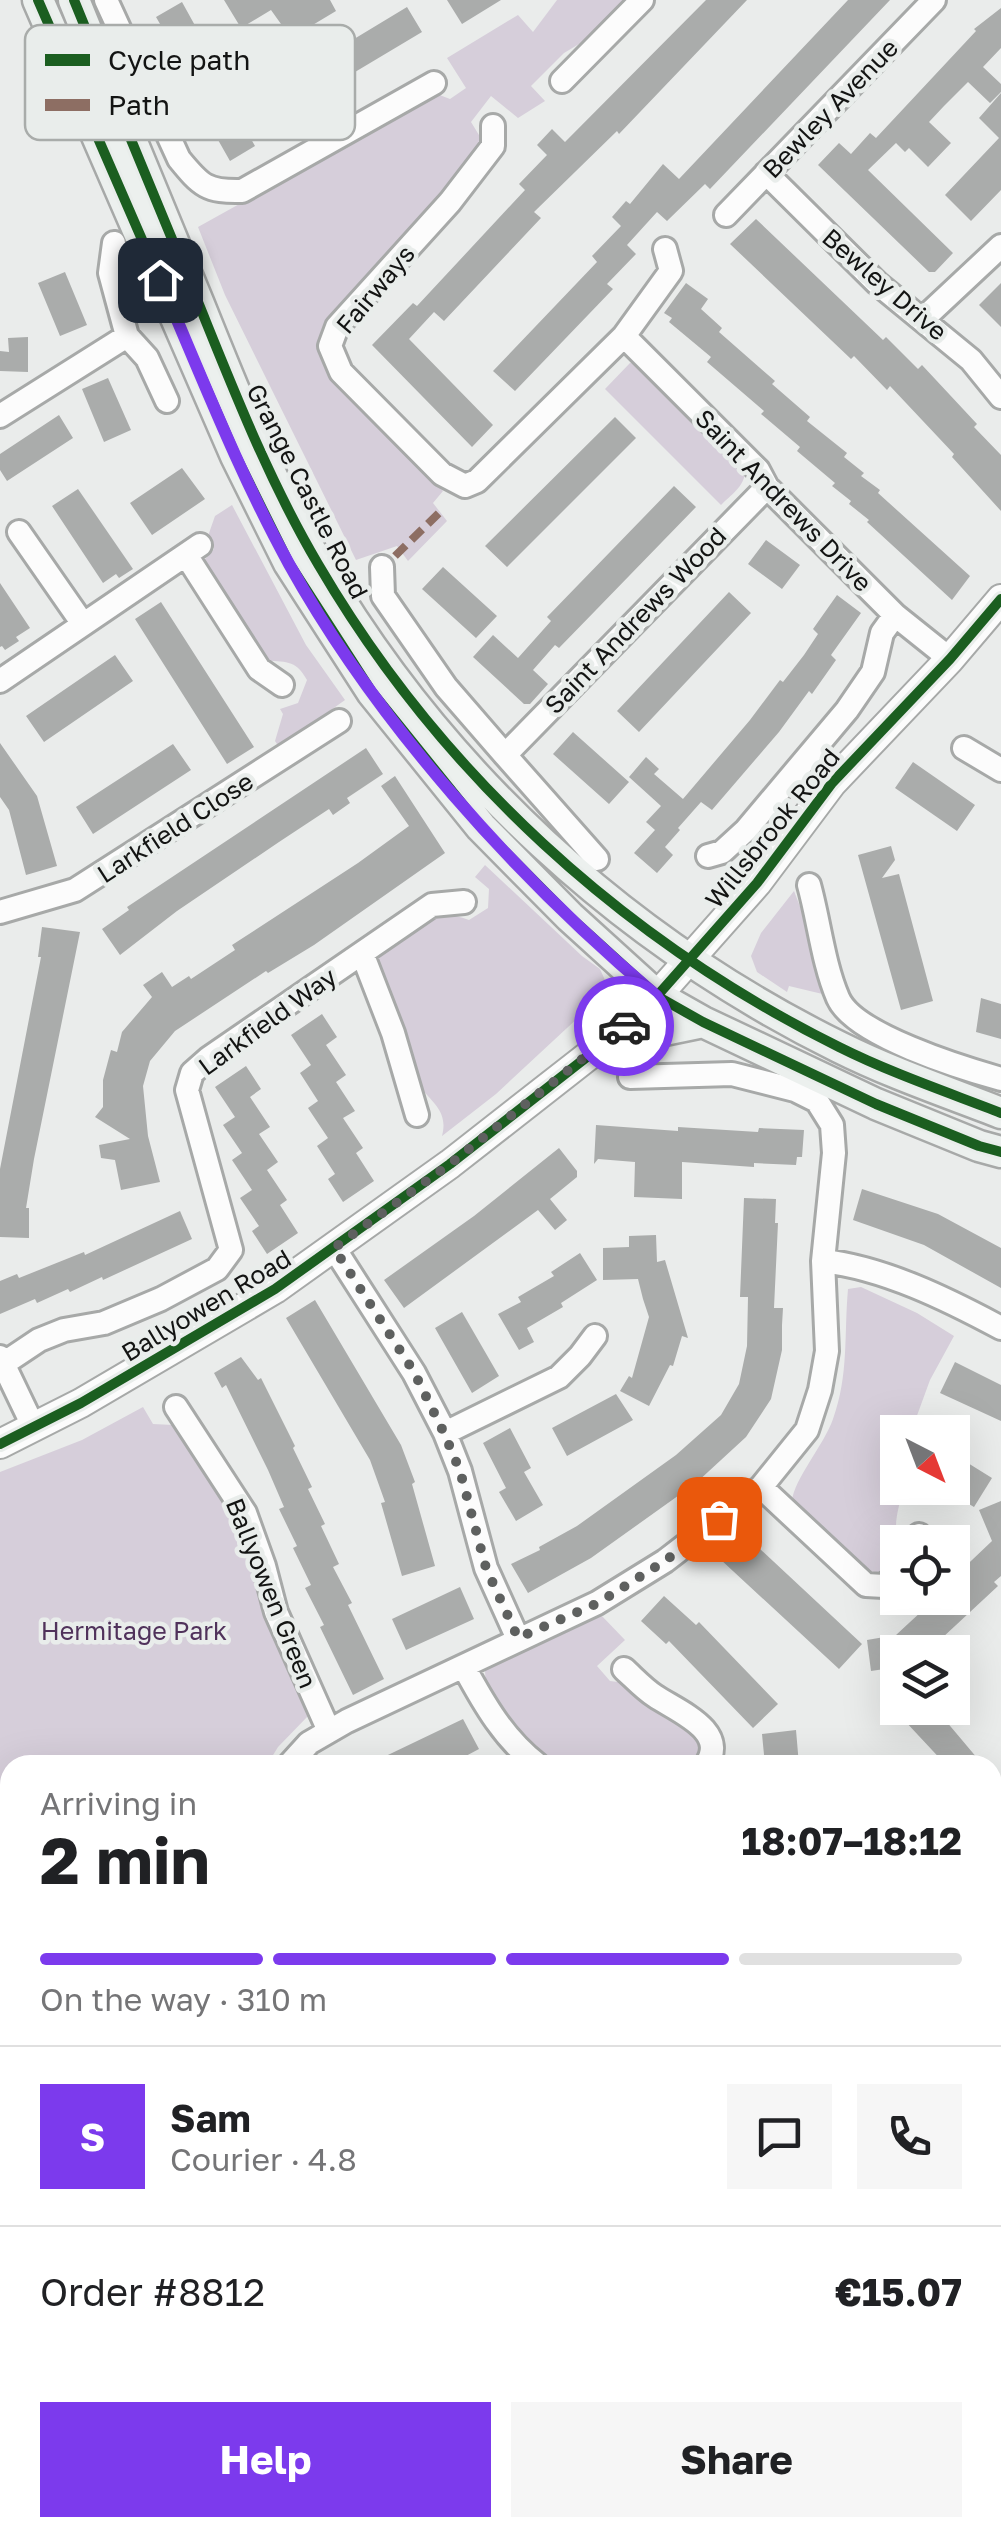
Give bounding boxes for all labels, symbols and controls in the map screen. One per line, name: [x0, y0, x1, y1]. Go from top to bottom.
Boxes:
legend: [25, 25, 355, 140]
street label: Bewley Avenue: [756, 32, 904, 184]
text: Cycle path: [108, 43, 251, 76]
text: Path: [108, 88, 170, 121]
street label: Bewley Drive: [816, 221, 954, 347]
pin: [118, 238, 203, 323]
street label: Fairways: [329, 238, 421, 340]
icon: home: [133, 253, 188, 308]
street label: Grange Castle Road: [240, 378, 376, 604]
street label: Saint Andrews Drive: [689, 402, 879, 598]
street label: Saint Andrews Wood: [538, 520, 732, 720]
street label: Willsbrook Road: [698, 742, 846, 914]
street label: Larkfield Close: [91, 765, 259, 889]
street label: Larkfield Way: [192, 961, 342, 1081]
courier: [574, 976, 674, 1076]
icon: car: [597, 999, 652, 1054]
street label: Ballyowen Road: [116, 1242, 296, 1368]
north arrow: [880, 1415, 970, 1505]
map controls: [880, 1415, 970, 1725]
pin: [677, 1477, 762, 1562]
icon: bag: [692, 1492, 747, 1547]
street label: Ballyowen Green: [220, 1493, 324, 1693]
button: locate: [880, 1525, 970, 1615]
park label: Hermitage Park: [41, 1615, 227, 1646]
button: layers: [880, 1635, 970, 1725]
text: Arriving in: [40, 1784, 197, 1822]
text: 18:07–18:12: [742, 1818, 962, 1863]
text: 2 min: [40, 1820, 210, 1898]
text: On the way · 310 m: [40, 1980, 327, 2018]
button: chat: [727, 2084, 832, 2189]
button: phone: [857, 2084, 962, 2189]
text: Sam: [170, 2095, 251, 2140]
text: S: [80, 2114, 105, 2159]
text: Courier · 4.8: [170, 2140, 357, 2178]
text: Order #8812: [40, 2269, 265, 2314]
text: €15.07: [835, 2269, 962, 2314]
button: Help: [40, 2402, 491, 2517]
button: Share: [511, 2402, 962, 2517]

